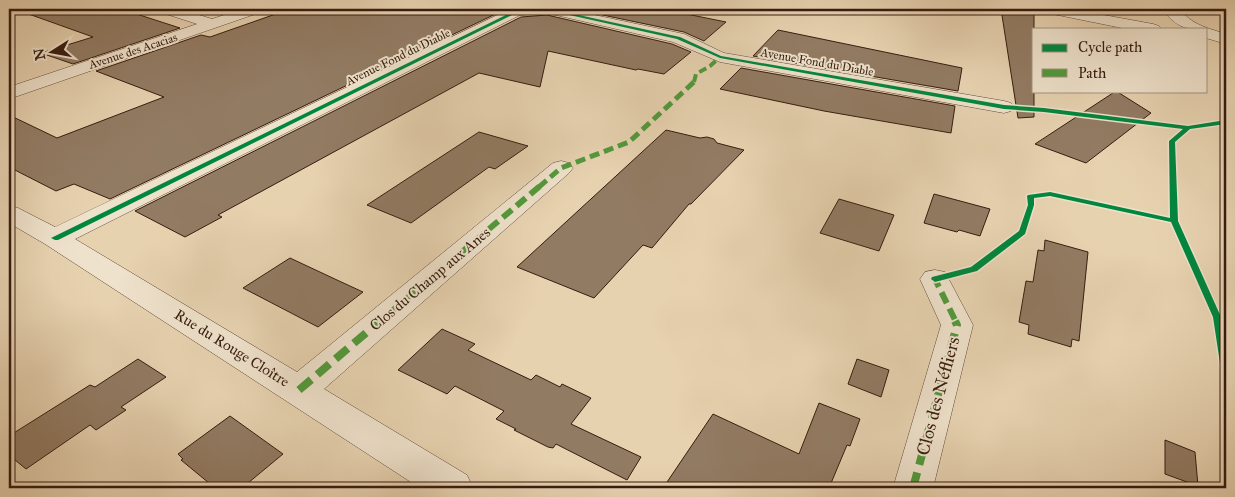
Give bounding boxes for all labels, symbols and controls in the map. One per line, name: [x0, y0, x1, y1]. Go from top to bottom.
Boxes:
street label: Avenue Fond du Diable: [343, 26, 452, 89]
north arrow: [28, 28, 78, 78]
legend: [1032, 28, 1208, 92]
street label: Avenue des Acacias: [86, 30, 179, 72]
text: Cycle path: [1078, 38, 1143, 56]
street label: Avenue Fond du Diable: [759, 45, 874, 79]
text: N: [30, 47, 49, 62]
text: Path: [1078, 64, 1107, 82]
street label: Clos du Champ aux Anes: [366, 223, 494, 335]
street label: Rue du Rouge Cloître: [171, 305, 293, 391]
street label: Clos des Néfliers: [912, 334, 964, 458]

